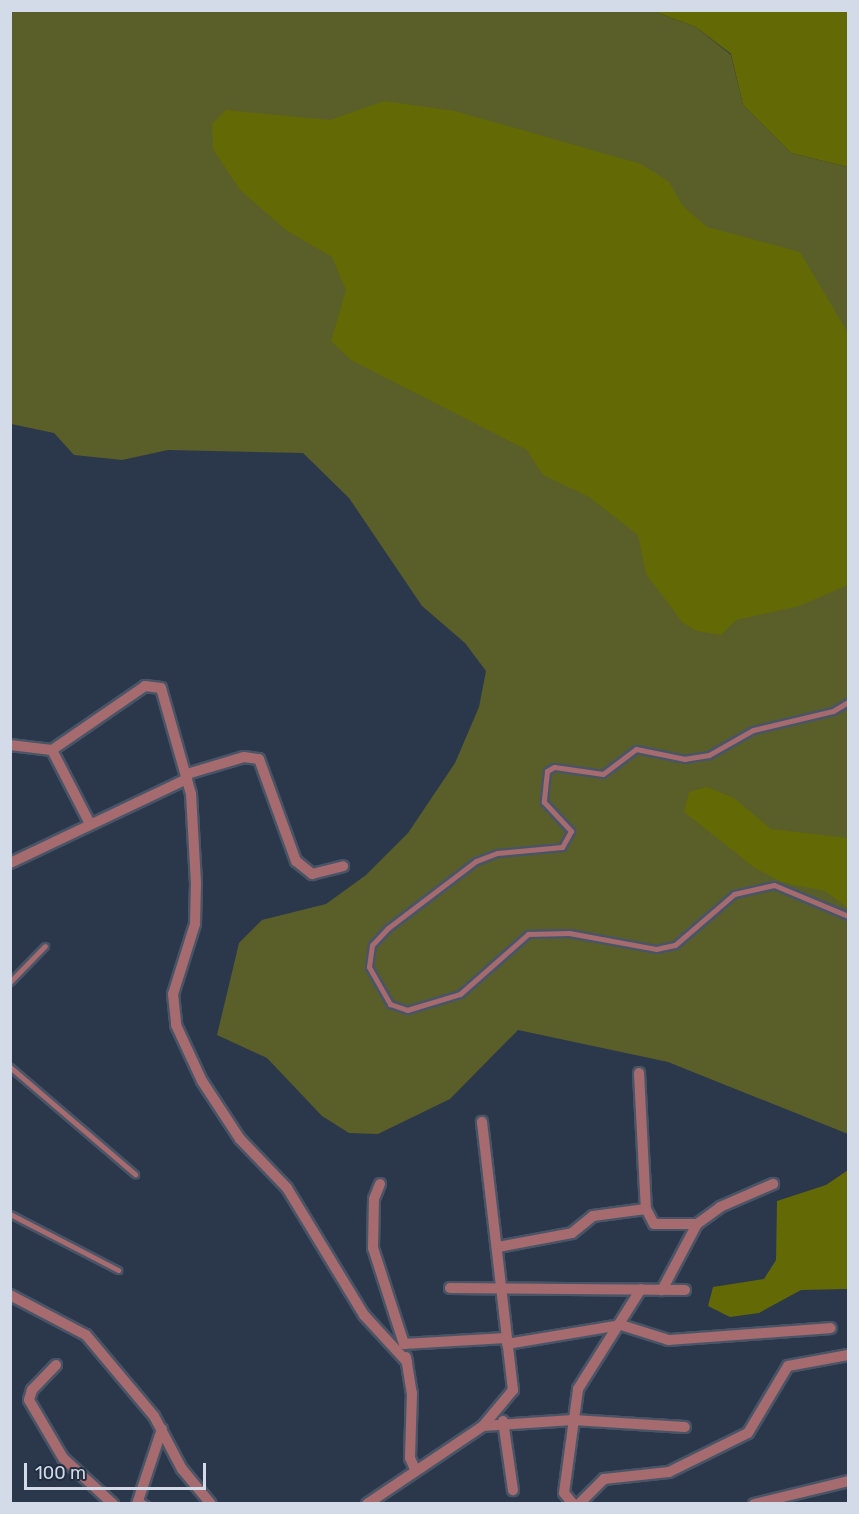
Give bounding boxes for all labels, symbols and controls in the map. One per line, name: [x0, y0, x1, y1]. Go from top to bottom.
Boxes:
scale bar: [27, 1451, 208, 1489]
text: 100 m: [35, 1462, 86, 1484]

